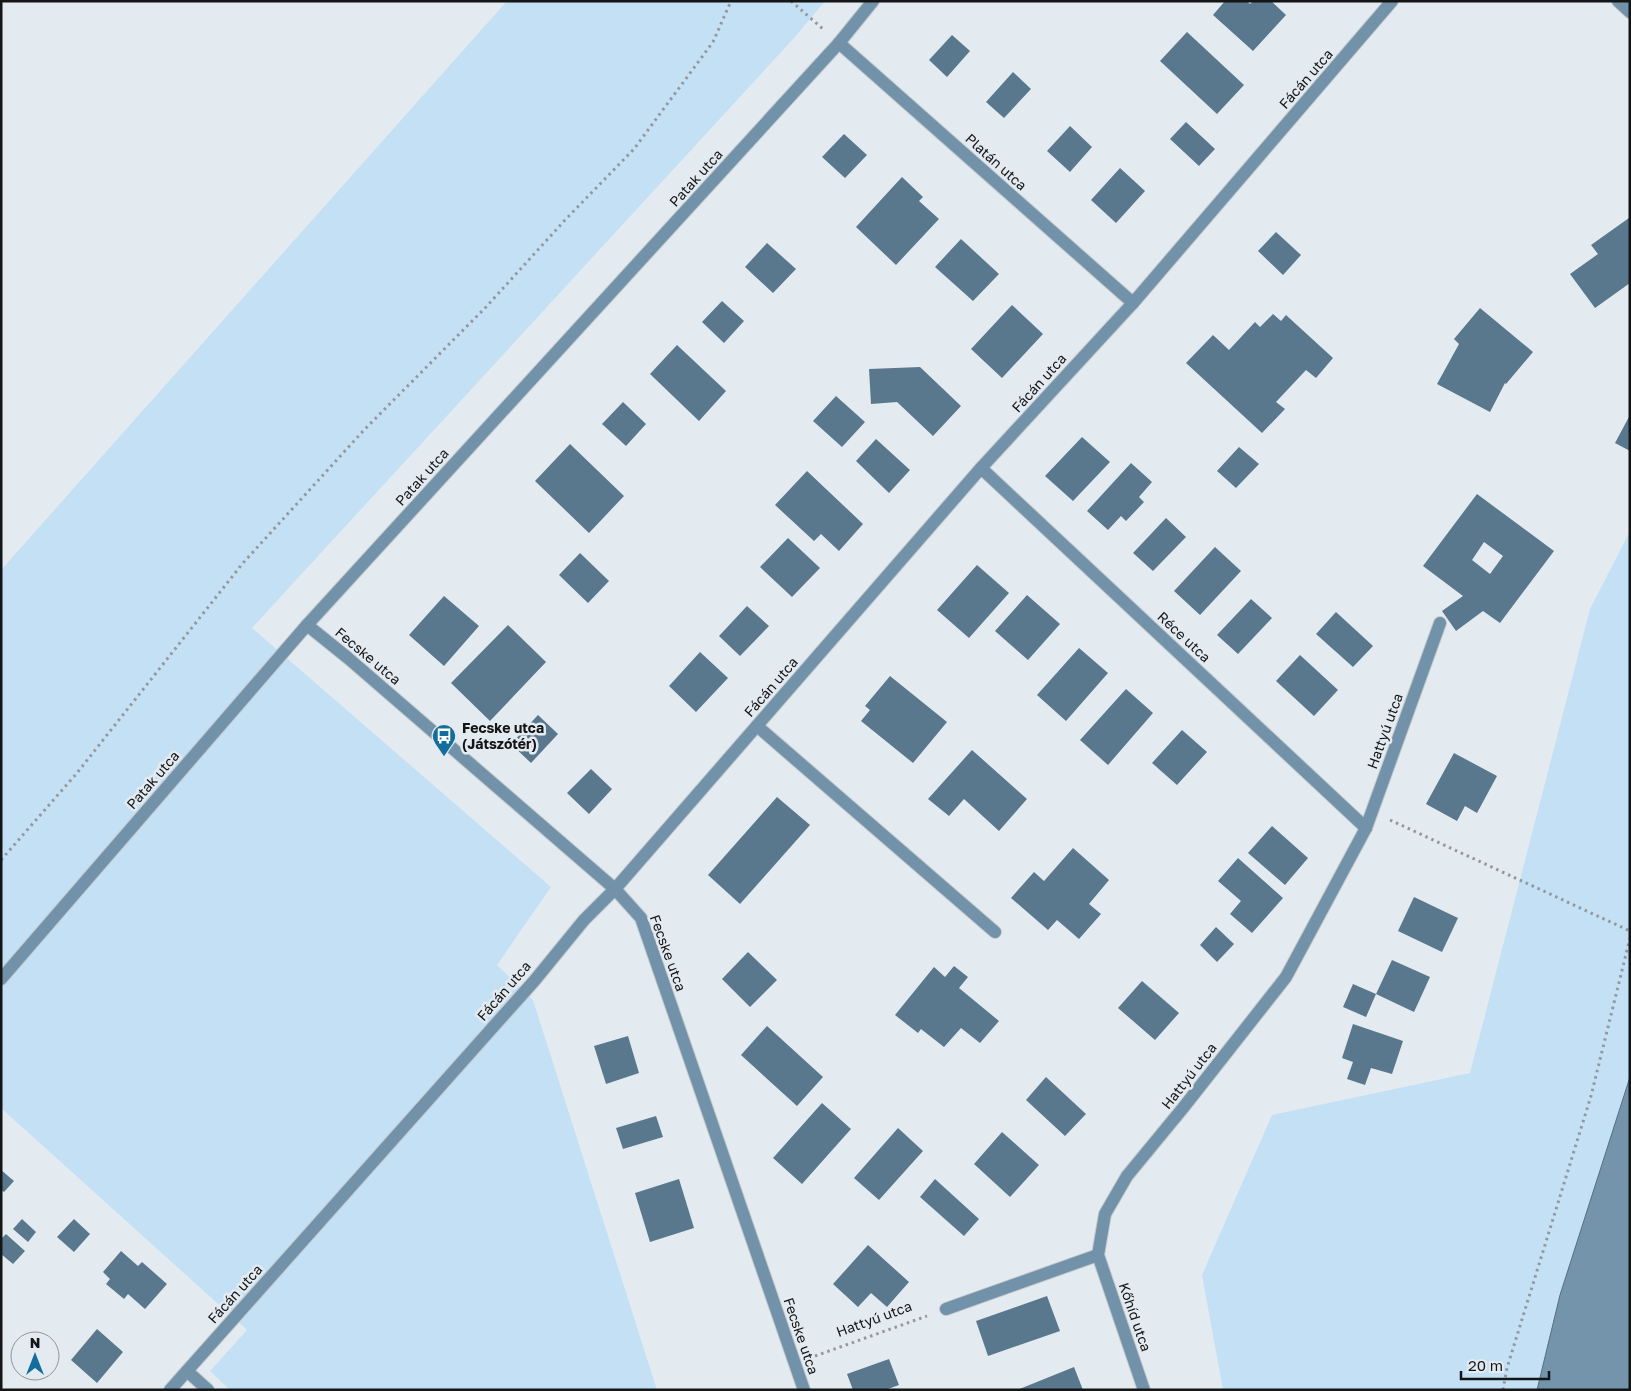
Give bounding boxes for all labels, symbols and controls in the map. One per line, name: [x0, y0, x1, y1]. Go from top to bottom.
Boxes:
street label: Fácán utca: [1275, 45, 1336, 112]
street label: Platán utca: [962, 130, 1031, 194]
street label: Patak utca: [665, 145, 726, 210]
street label: Fácán utca: [1008, 350, 1069, 416]
street label: Patak utca: [391, 444, 452, 509]
street label: Réce utca: [1154, 608, 1214, 665]
street label: Fecske utca: [332, 623, 405, 688]
street label: Fácán utca: [740, 653, 801, 720]
street label: Hattyú utca: [1363, 691, 1406, 771]
place label: Fecske utca (Játszótér): [462, 719, 544, 752]
bus stop icon: Fecske utca (Játszótér): [431, 723, 457, 757]
street label: Patak utca: [123, 747, 182, 812]
street label: Fecske utca: [647, 912, 690, 993]
street label: Fácán utca: [473, 957, 534, 1024]
street label: Hattyú utca: [1158, 1039, 1220, 1112]
street label: Fácán utca: [204, 1261, 265, 1327]
street label: Kőhíd utca: [1116, 1280, 1155, 1354]
street label: Fecske utca: [780, 1295, 823, 1377]
street label: Hattyú utca: [834, 1297, 914, 1340]
north arrow: [10, 1331, 60, 1381]
text: N: [30, 1334, 40, 1351]
scale bar: [1461, 1348, 1548, 1380]
text: 20 m: [1468, 1356, 1503, 1374]

